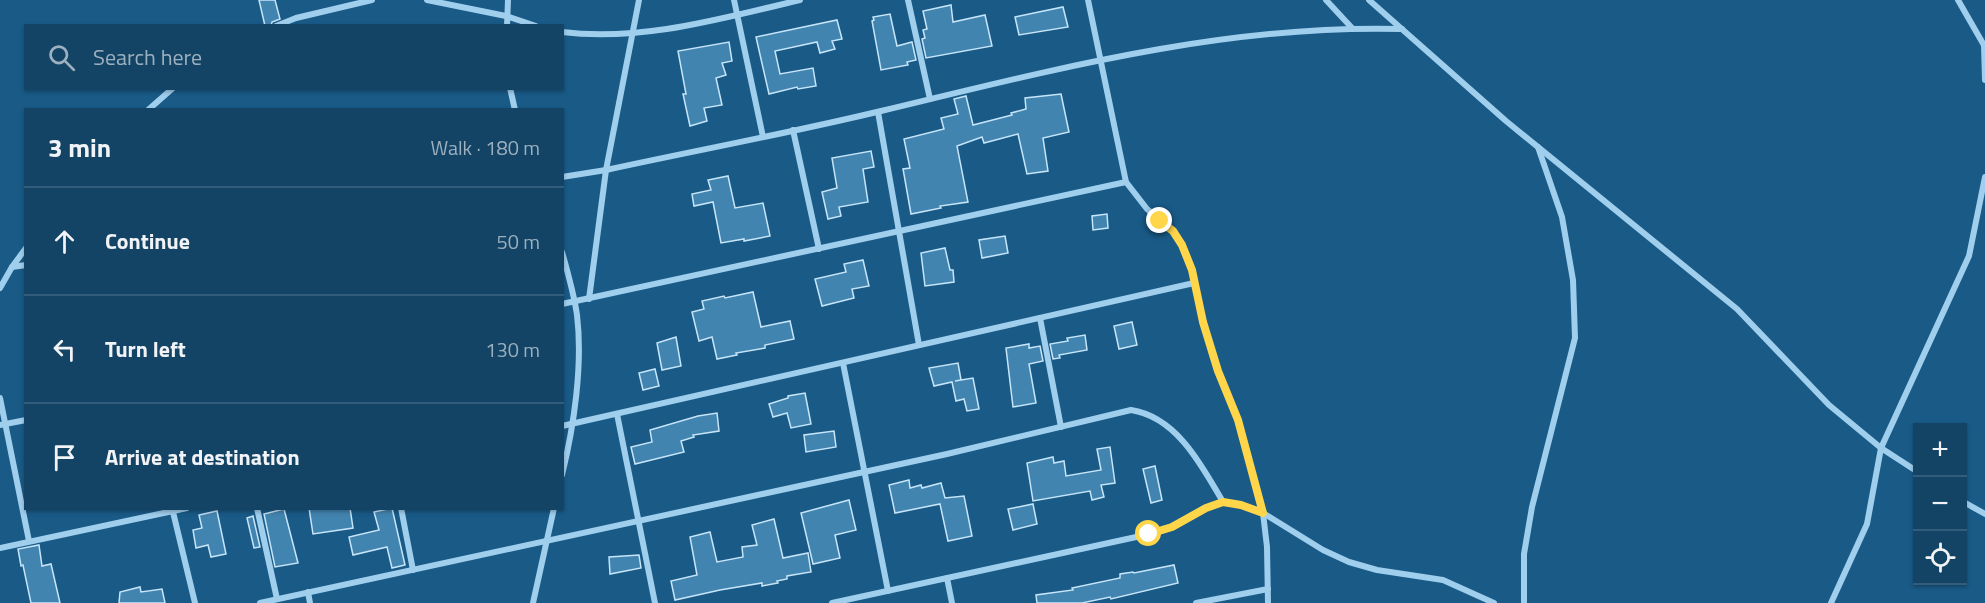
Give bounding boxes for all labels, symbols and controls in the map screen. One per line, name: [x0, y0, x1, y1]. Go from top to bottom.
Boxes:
search box: [24, 24, 564, 90]
text: Search here: [93, 40, 202, 74]
icon: search: [45, 41, 78, 74]
text: 3 min: [48, 128, 111, 167]
text: Walk · 180 m: [431, 132, 540, 163]
route end: [1146, 207, 1172, 233]
text: Continue: [105, 224, 190, 258]
icon: ahead: [48, 225, 81, 258]
text: 50 m: [496, 226, 540, 257]
text: Turn left: [105, 332, 186, 366]
icon: left: [48, 333, 81, 366]
text: 130 m: [485, 334, 540, 365]
map controls: [1913, 423, 1967, 585]
button: +: [1913, 423, 1967, 477]
text: Arrive at destination: [105, 440, 300, 474]
icon: arrive: [48, 441, 81, 474]
button: −: [1913, 477, 1967, 531]
route start: [1135, 520, 1161, 546]
button: locate: [1913, 531, 1967, 585]

